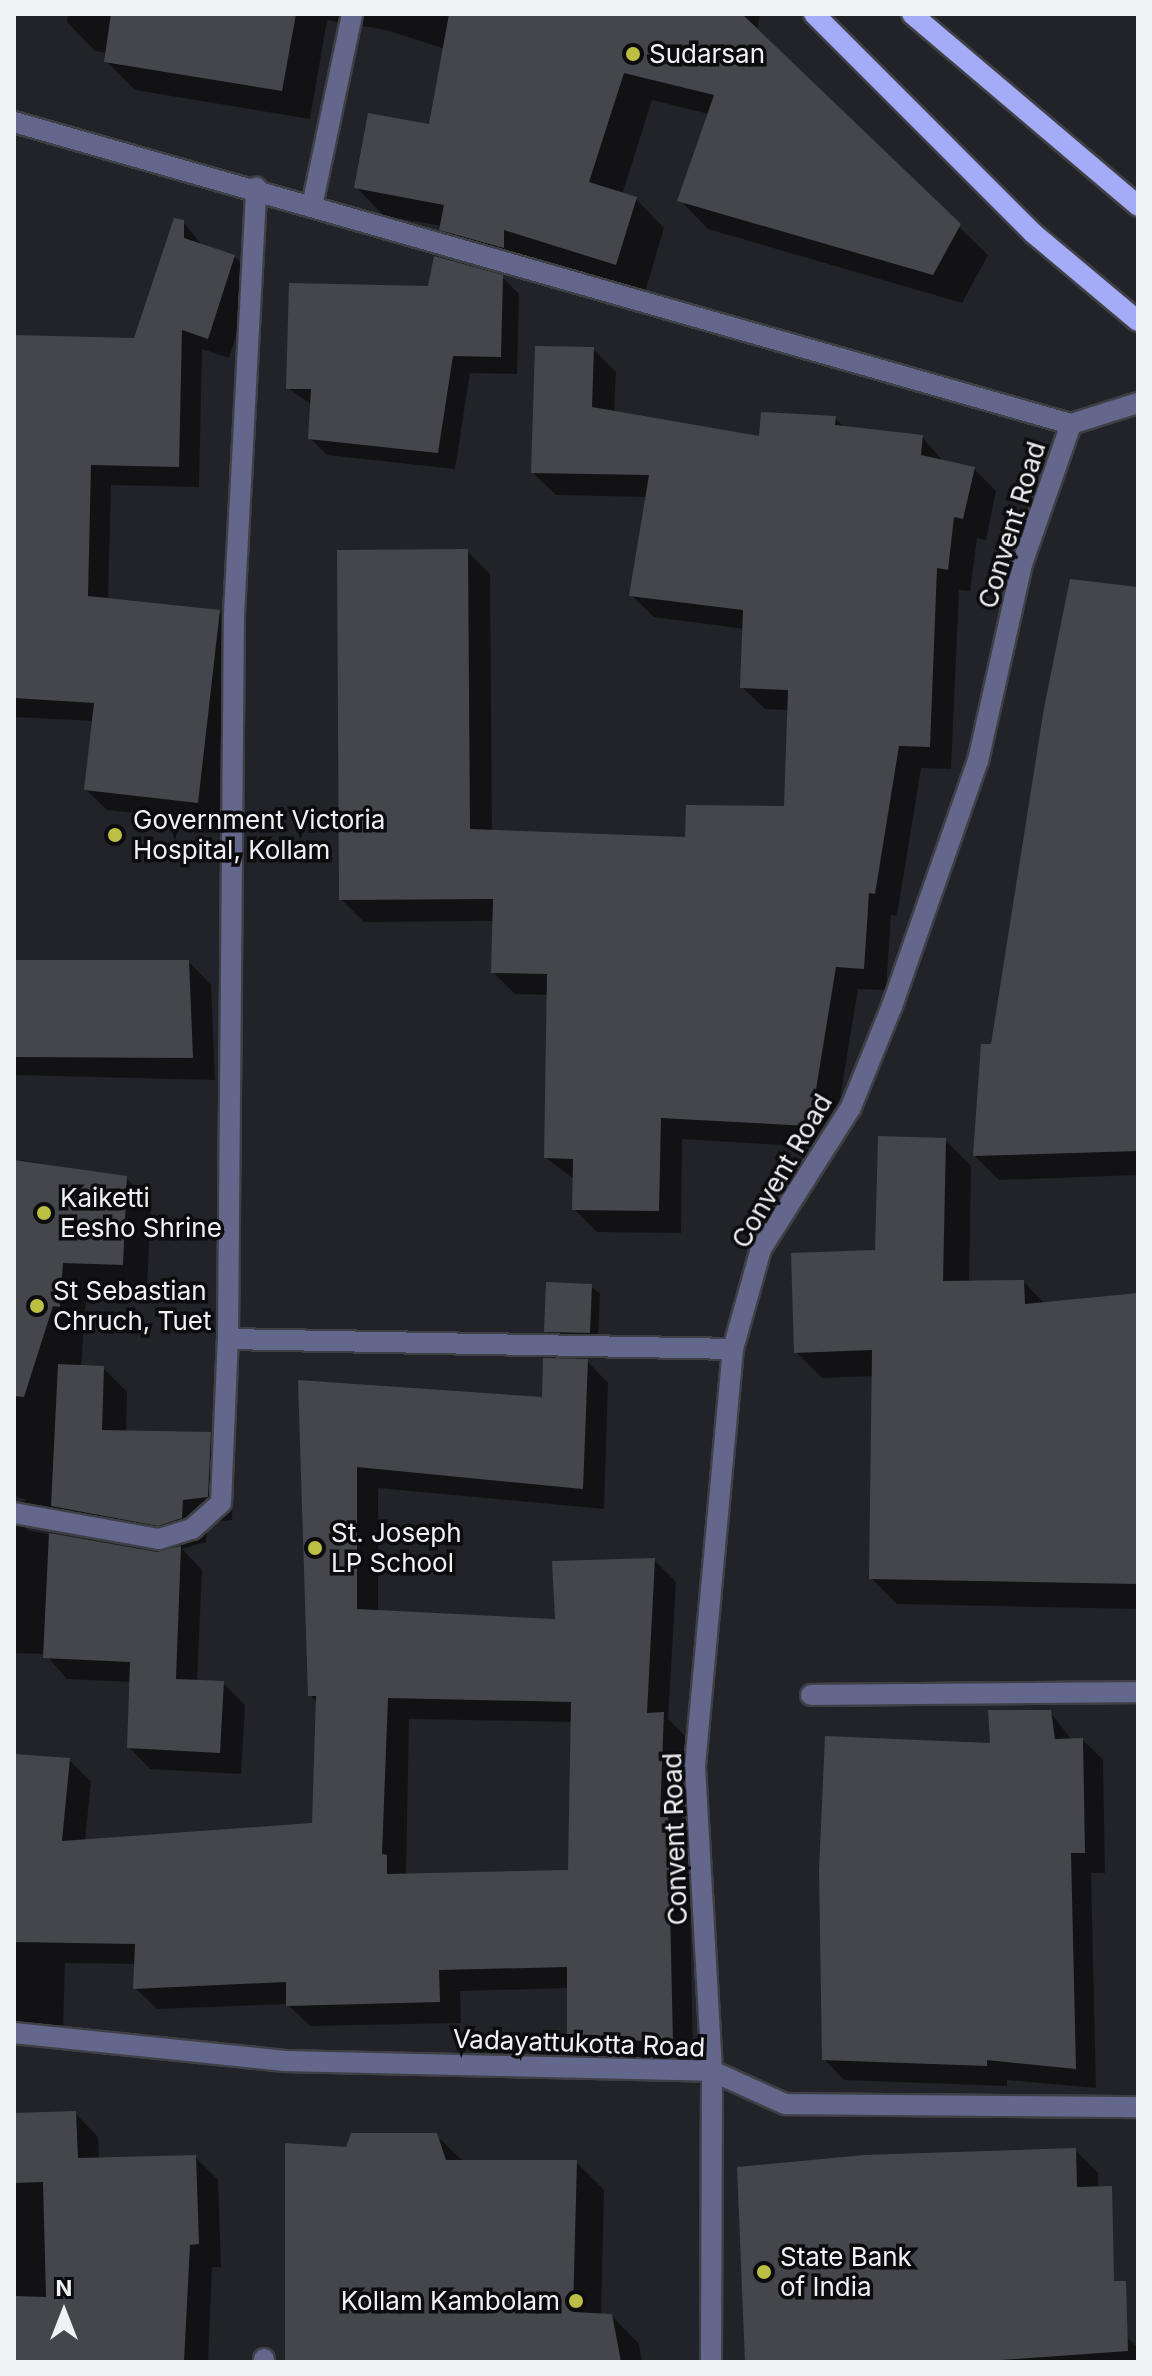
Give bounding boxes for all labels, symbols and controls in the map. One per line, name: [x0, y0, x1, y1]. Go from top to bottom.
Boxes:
place label: Sudarsan: [649, 38, 765, 70]
marker: Sudarsan: [624, 45, 642, 63]
street label: Convent Road: [972, 438, 1052, 612]
place label: Government Victoria Hospital, Kollam: [133, 804, 385, 866]
marker: Government Victoria Hospital, Kollam: [104, 824, 126, 846]
street label: Convent Road: [725, 1088, 839, 1254]
place label: Kaiketti Eesho Shrine: [60, 1182, 222, 1244]
marker: Kaiketti Eesho Shrine: [35, 1204, 53, 1222]
place label: St Sebastian Chruch, Tuet: [53, 1275, 211, 1336]
marker: St Sebastian Chruch, Tuet: [28, 1297, 46, 1315]
place label: St. Joseph LP School: [331, 1517, 462, 1578]
marker: St. Joseph LP School: [306, 1539, 324, 1557]
street label: Convent Road: [656, 1752, 694, 1926]
street label: Vadayattukotta Road: [452, 2023, 706, 2063]
place label: State Bank of India: [780, 2241, 912, 2302]
marker: State Bank of India: [755, 2263, 773, 2281]
north arrow: [24, 2272, 104, 2352]
text: N: [56, 2275, 72, 2301]
place label: Kollam Kambolam: [341, 2285, 560, 2317]
marker: Kollam Kambolam: [567, 2292, 585, 2310]

